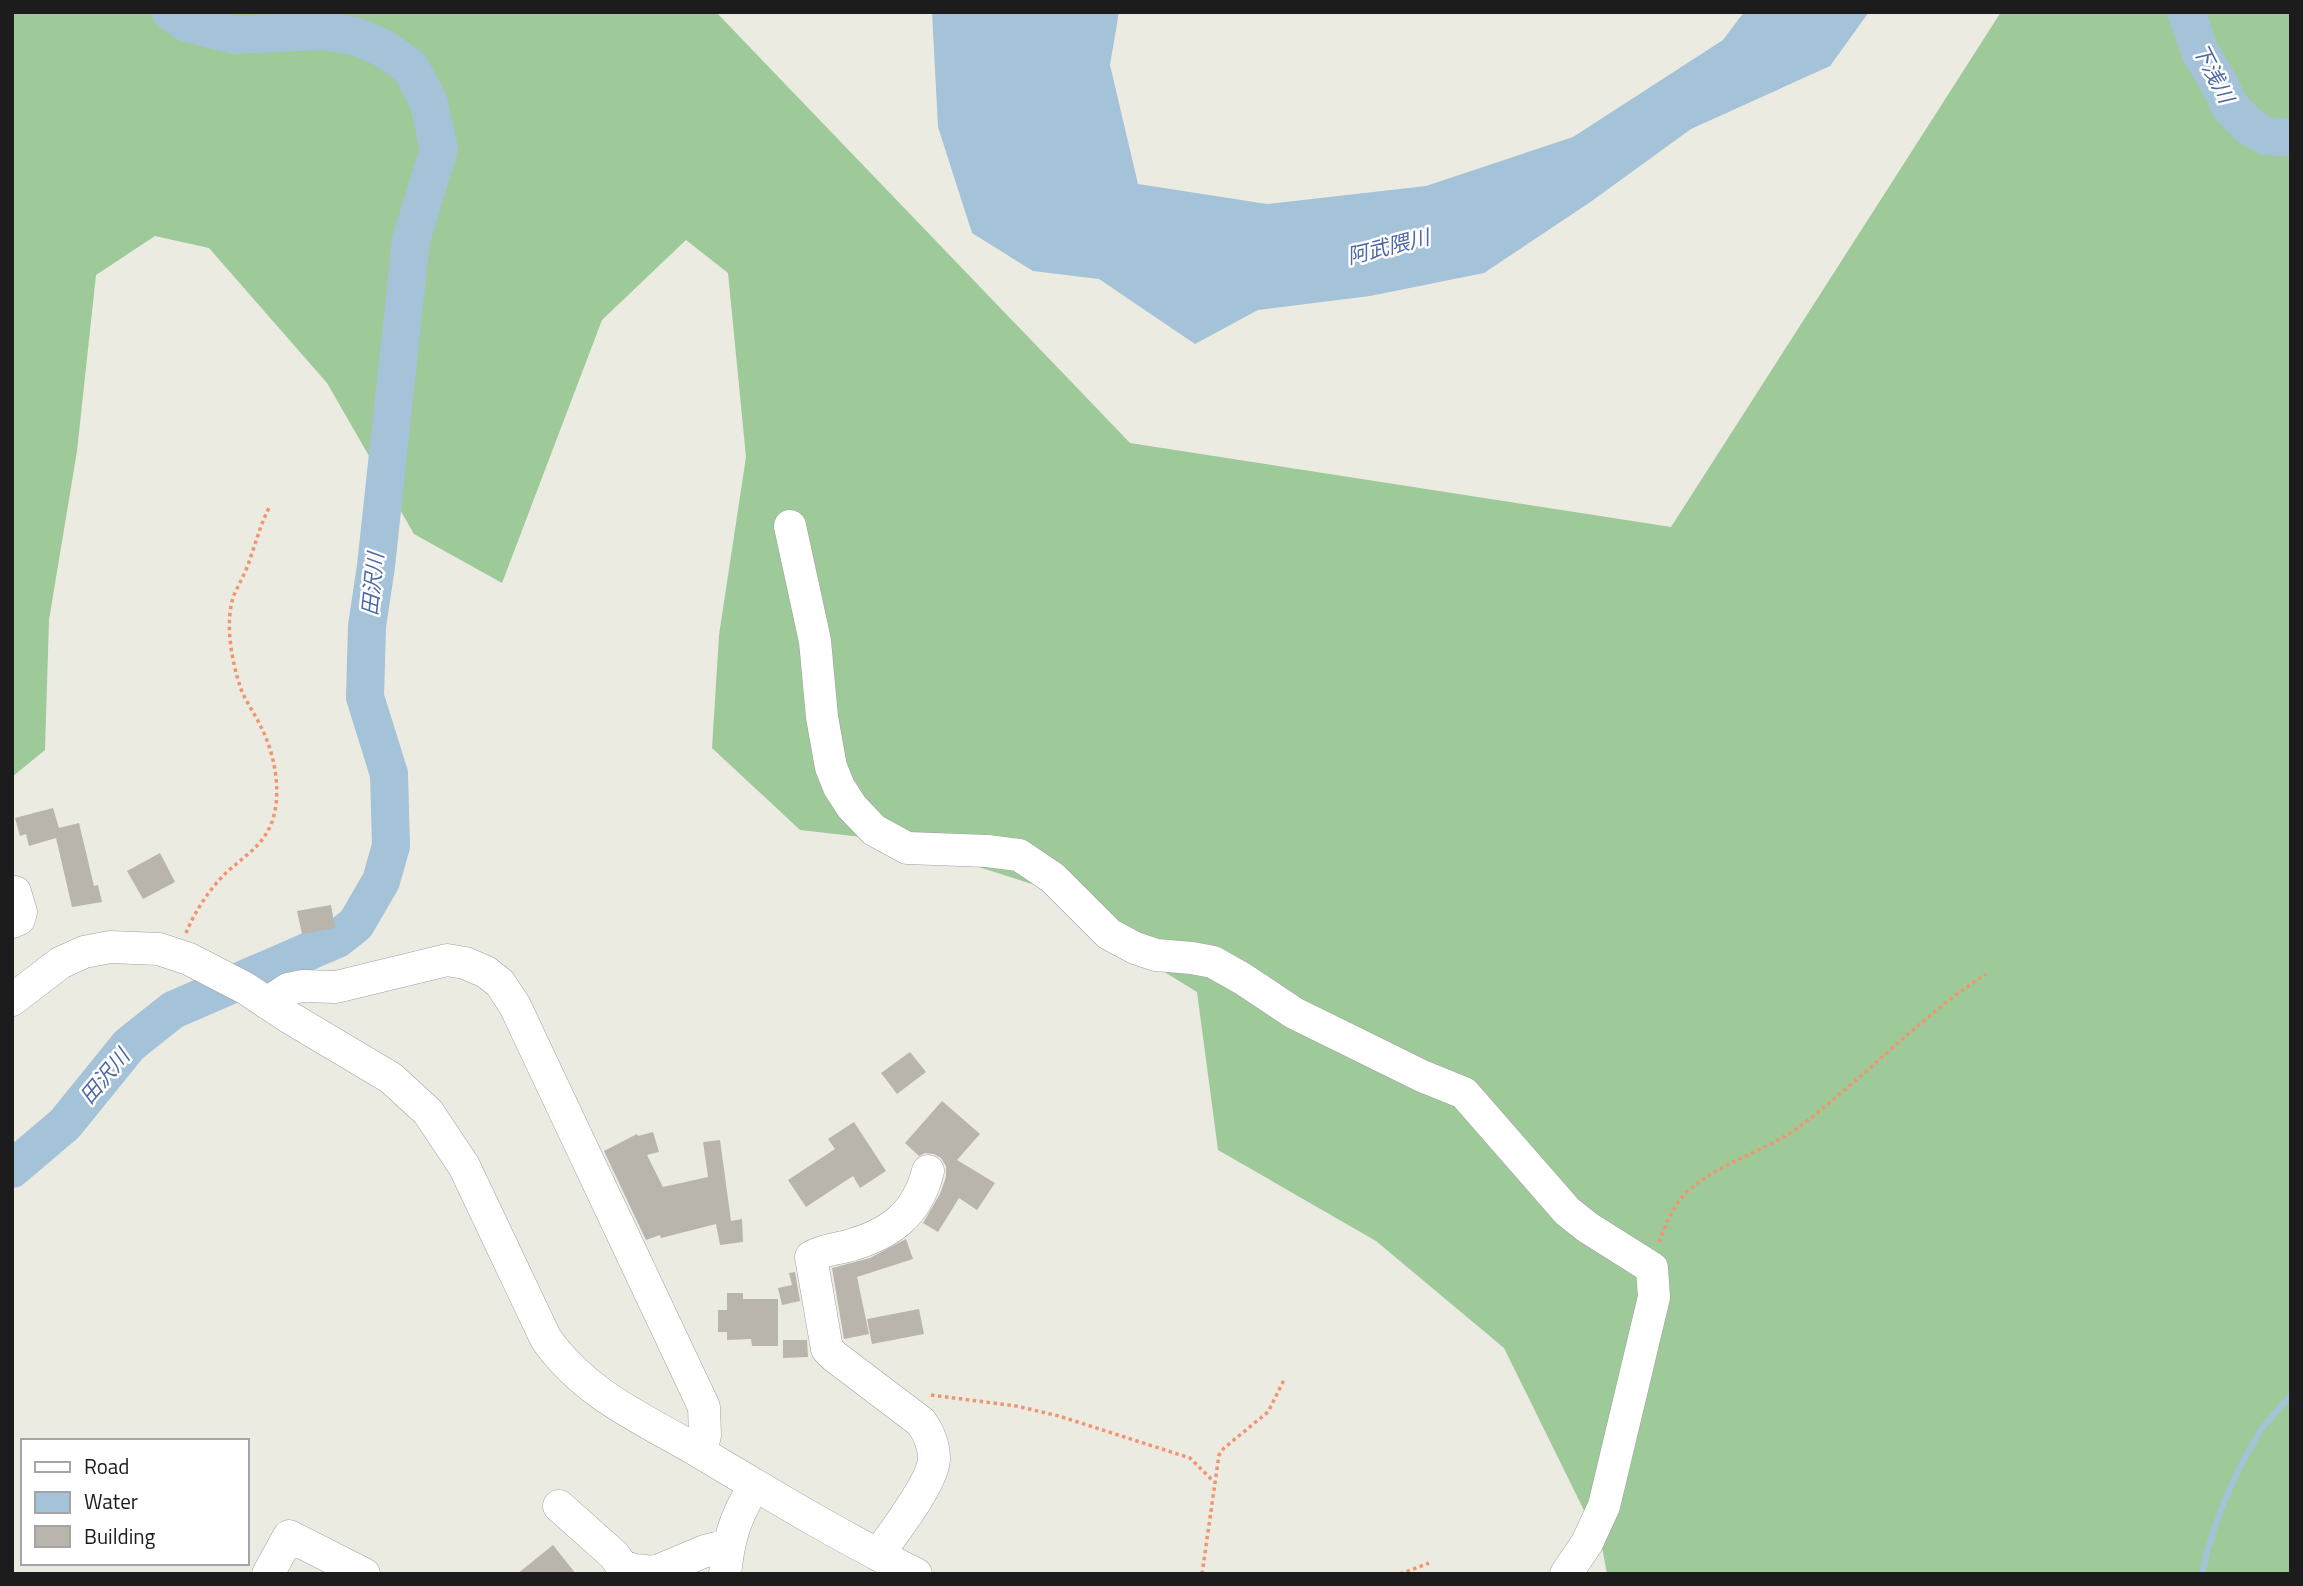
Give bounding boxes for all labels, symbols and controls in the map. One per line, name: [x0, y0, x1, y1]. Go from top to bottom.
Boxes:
water label: 下浅川: [2185, 38, 2243, 110]
water label: 阿武隈川: [1343, 220, 1435, 272]
water label: 田沢川: [353, 549, 391, 617]
water label: 田沢川: [71, 1040, 138, 1110]
legend: [21, 1439, 248, 1565]
text: Road: [84, 1450, 129, 1482]
text: Water: [84, 1485, 138, 1517]
text: Building: [84, 1520, 156, 1552]

